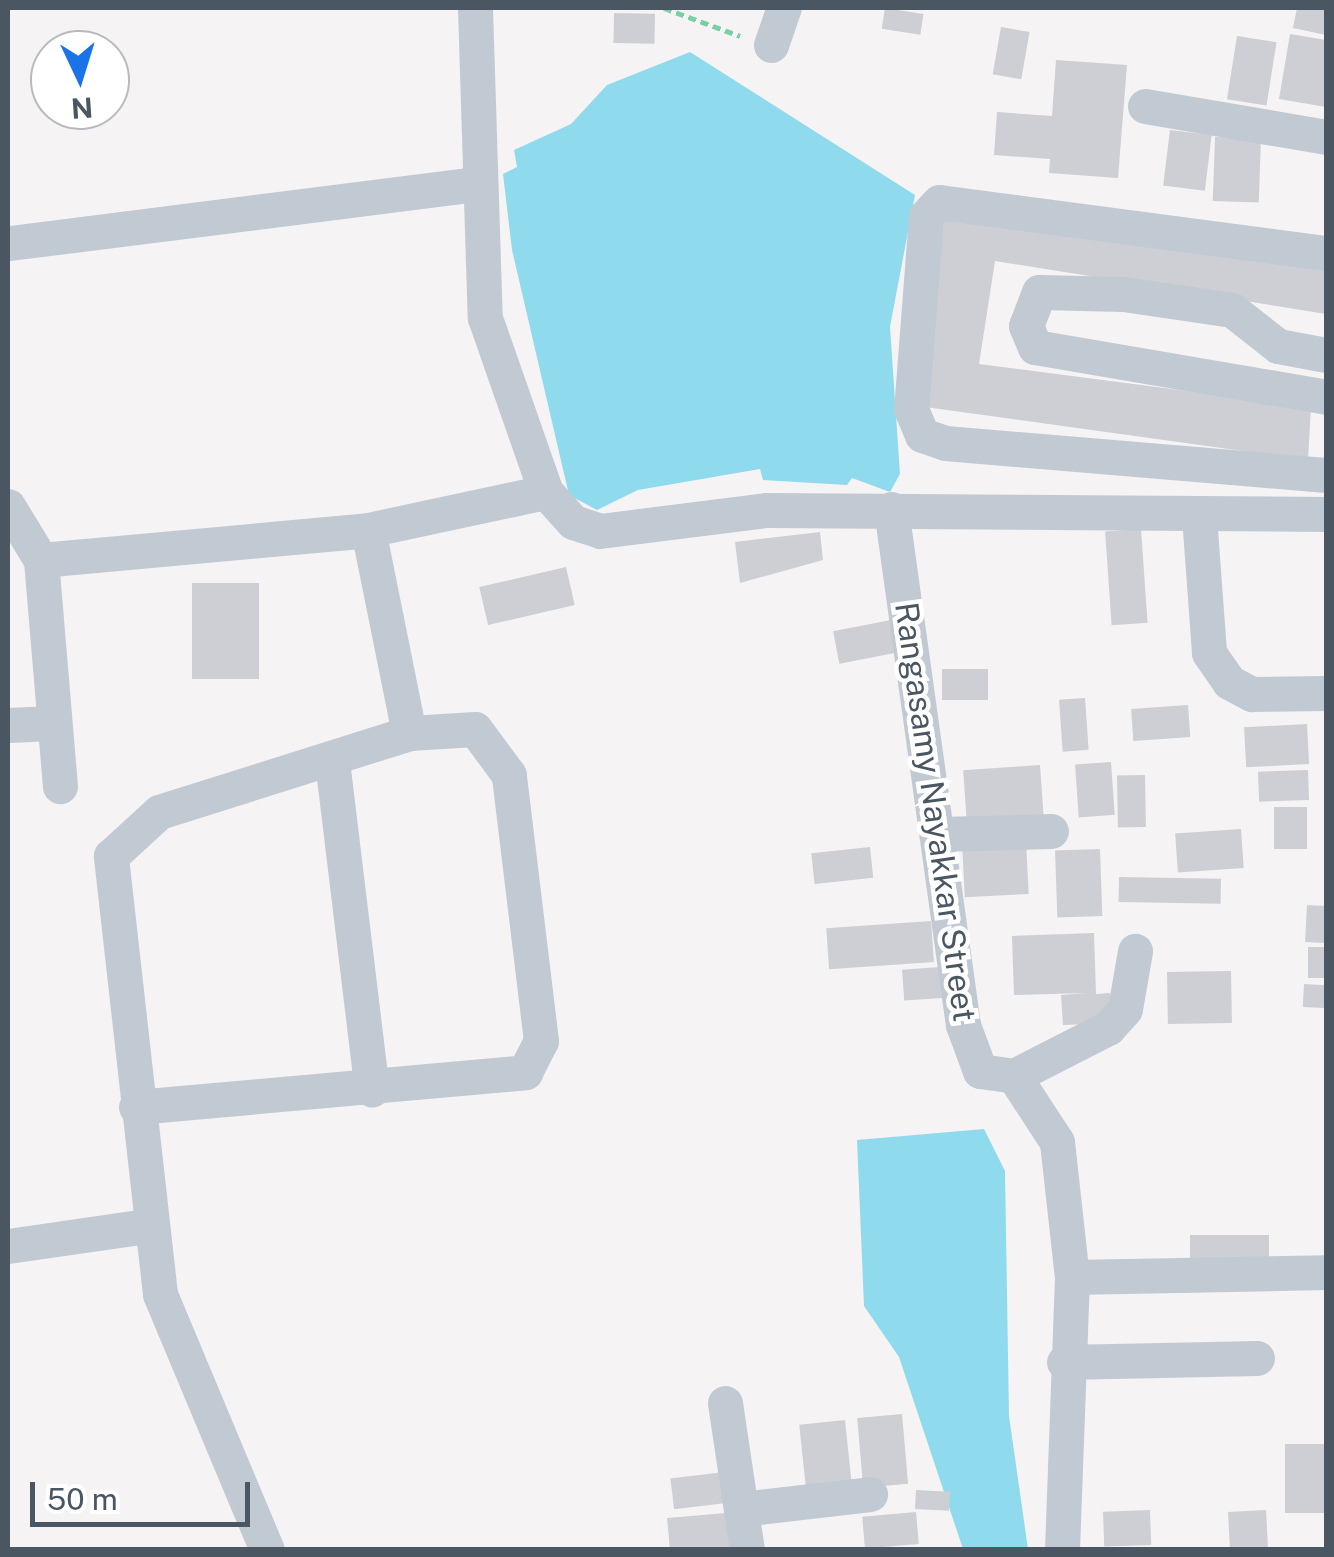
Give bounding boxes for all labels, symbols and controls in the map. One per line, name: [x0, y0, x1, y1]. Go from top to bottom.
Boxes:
north arrow: [30, 30, 130, 130]
text: N: [70, 91, 94, 126]
street label: Rangasamy Nayakkar Street: [887, 600, 983, 1024]
scale bar: [35, 1462, 255, 1524]
text: 50 m: [47, 1481, 118, 1517]

